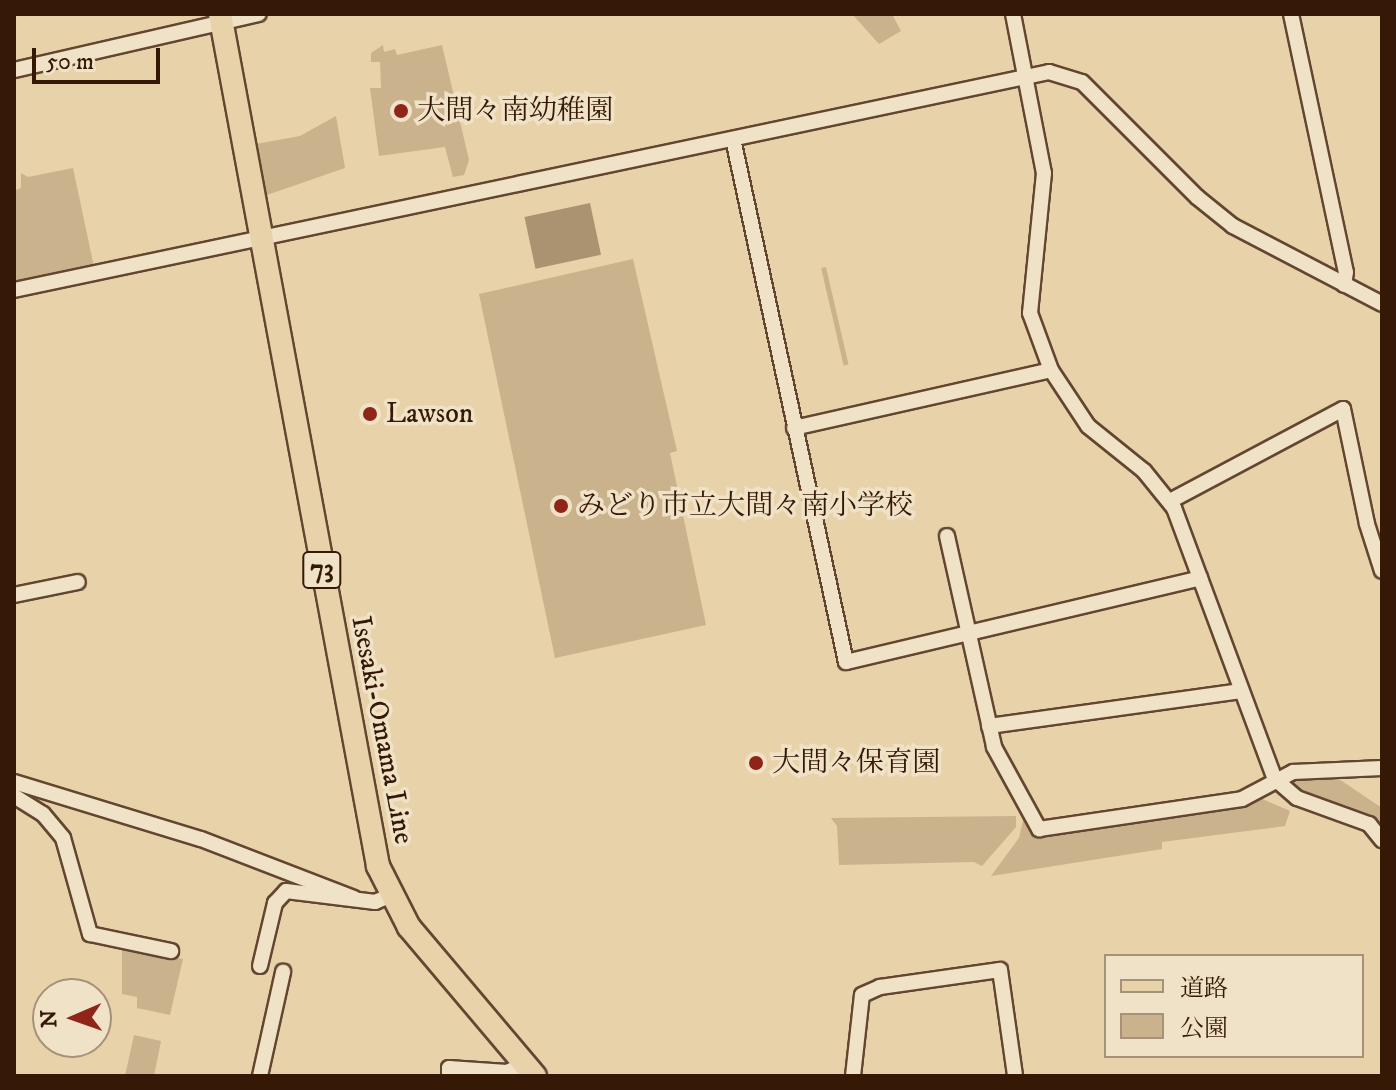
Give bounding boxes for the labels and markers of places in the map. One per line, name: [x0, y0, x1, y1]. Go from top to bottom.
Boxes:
place label: 大間々南幼稚園: [417, 94, 613, 128]
marker: 大間々南幼稚園: [392, 102, 410, 120]
place label: Lawson: [386, 397, 473, 431]
marker: Lawson: [361, 405, 379, 423]
place label: みどり市立大間々南小学校: [577, 489, 913, 523]
marker: みどり市立大間々南小学校: [552, 497, 570, 515]
place label: 大間々保育園: [772, 746, 940, 780]
marker: 大間々保育園: [747, 754, 765, 772]

